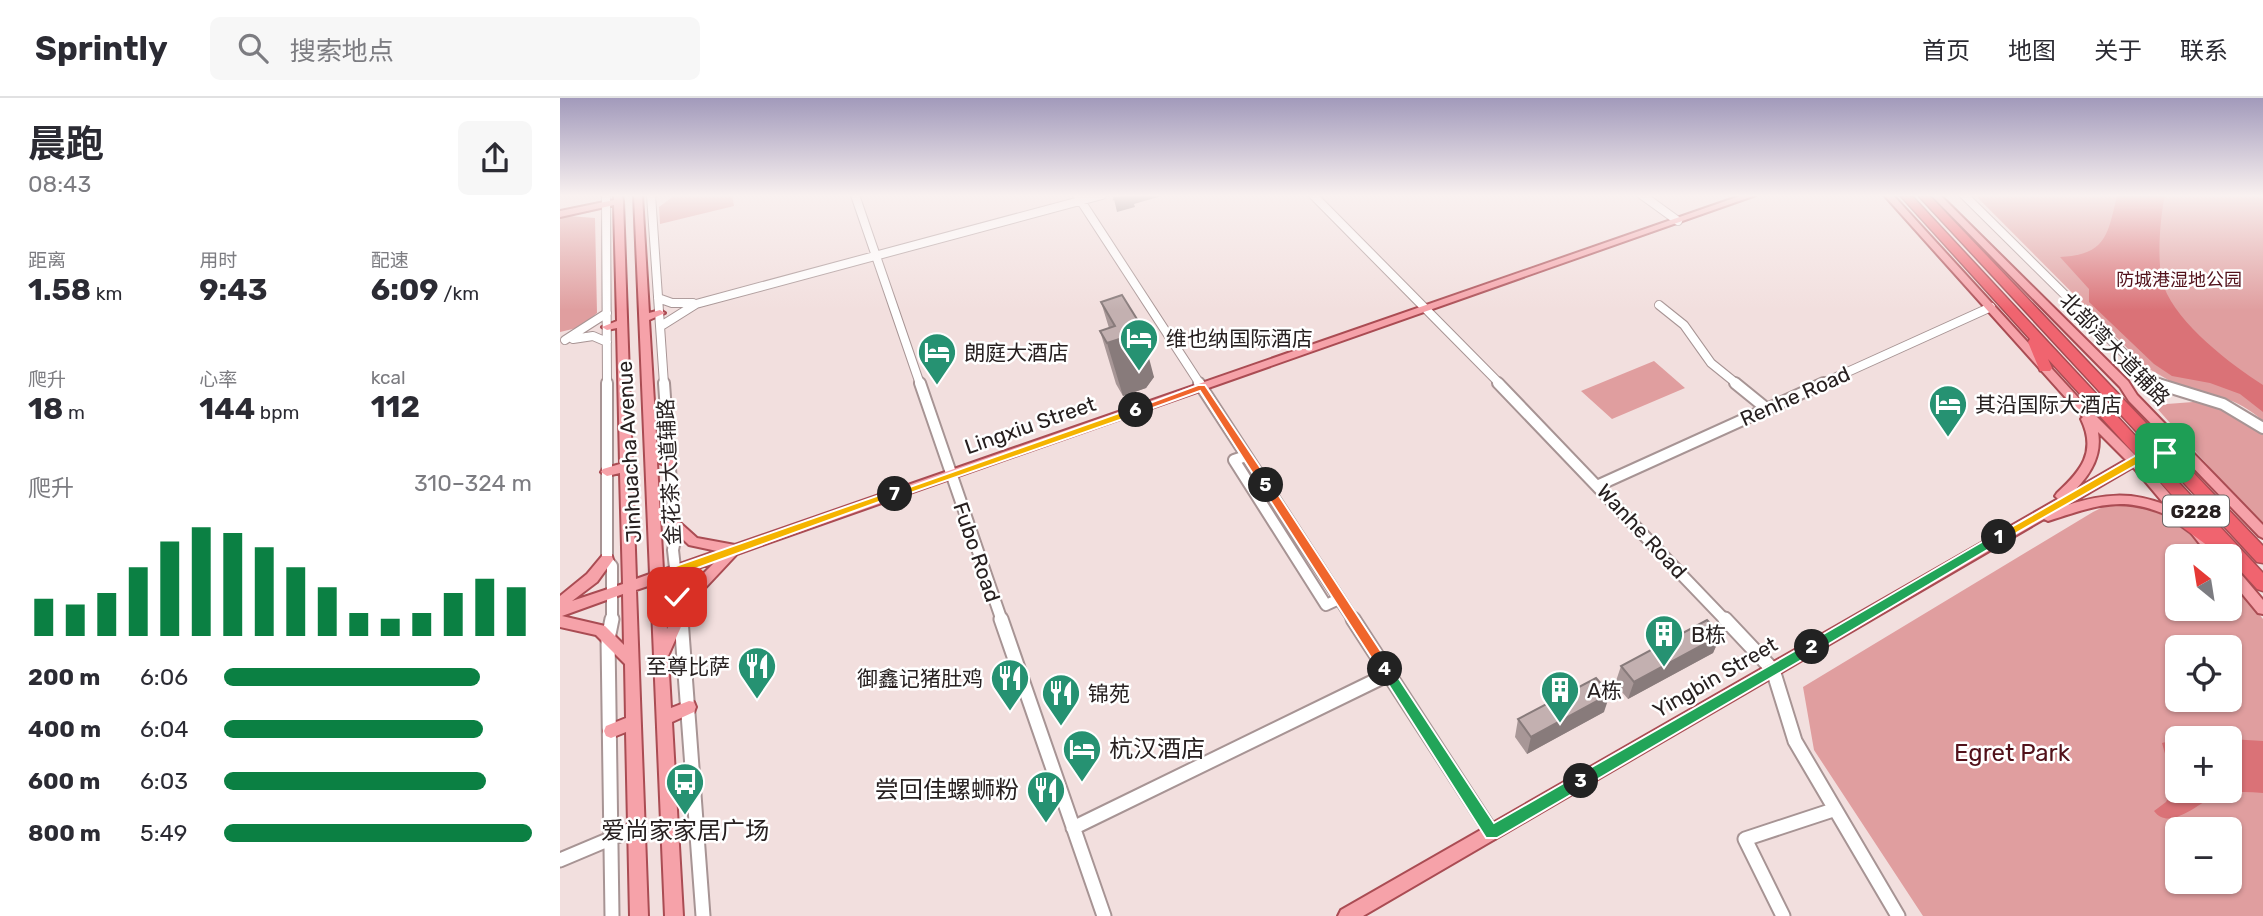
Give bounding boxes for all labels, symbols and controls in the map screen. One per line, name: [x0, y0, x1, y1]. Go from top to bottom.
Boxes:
search box: [210, 17, 700, 80]
text: Sprintly: [35, 29, 168, 68]
icon: search: [234, 29, 272, 67]
text: 搜索地点: [290, 36, 394, 67]
text: 首页: [1922, 37, 1970, 65]
text: 地图: [2008, 37, 2056, 65]
text: 关于: [2094, 37, 2142, 65]
text: 联系: [2180, 37, 2228, 65]
text: 晨跑: [28, 121, 104, 167]
button: share: [458, 121, 532, 195]
text: 08:43: [28, 170, 91, 198]
text: 距离: [28, 249, 66, 272]
text: 用时: [199, 249, 237, 272]
text: 配速: [371, 249, 409, 272]
park label: 防城港湿地公园: [2116, 269, 2242, 291]
text: 1.58: [28, 272, 91, 308]
text: 9:43: [199, 272, 268, 308]
text: 6:09: [371, 272, 439, 308]
text: km: [91, 282, 122, 305]
text: /km: [439, 282, 479, 305]
street label: 北部湾大道辅路: [2055, 287, 2175, 411]
hotel icon: 维也纳国际酒店: [1118, 317, 1160, 372]
place label: 维也纳国际酒店: [1166, 326, 1313, 351]
hotel icon: 朗庭大酒店: [916, 331, 958, 386]
place label: 朗庭大酒店: [964, 340, 1069, 365]
street label: Jinhuacha Avenue: [612, 360, 646, 544]
street label: Renhe Road: [1736, 361, 1854, 431]
text: kcal: [371, 366, 406, 389]
text: 爬升: [28, 368, 66, 391]
text: 心率: [199, 368, 237, 391]
hotel icon: 其沿国际大酒店: [1927, 383, 1969, 438]
text: 112: [371, 389, 420, 425]
text: 18: [28, 391, 63, 427]
text: 144: [199, 391, 255, 427]
street label: Lingxiu Street: [961, 391, 1099, 459]
pin: 6: [1118, 392, 1154, 428]
place label: 其沿国际大酒店: [1975, 392, 2122, 417]
street label: 金花茶大道辅路: [653, 398, 685, 546]
text: 6: [1129, 398, 1142, 421]
text: m: [63, 401, 85, 424]
text: bpm: [255, 401, 299, 424]
pin: [2135, 423, 2195, 483]
icon: arrive: [2146, 434, 2184, 472]
pin: 5: [1248, 468, 1284, 502]
text: 310–324 m: [414, 469, 532, 497]
text: 5: [1259, 473, 1272, 496]
text: 爬升: [28, 474, 74, 502]
pin: 7: [878, 476, 912, 512]
street label: Wanhe Road: [1592, 479, 1692, 583]
text: 7: [889, 482, 900, 505]
road number: G228: [2163, 496, 2229, 526]
street label: Fubo Road: [948, 499, 1006, 605]
pin: 1: [1982, 520, 2016, 555]
text: 1: [1994, 525, 2003, 548]
north arrow: [2165, 544, 2242, 621]
map controls: [2165, 544, 2242, 894]
pin: [647, 567, 707, 627]
icon: check: [658, 578, 696, 616]
building icon: B栋: [1643, 613, 1685, 668]
place label: B栋: [1691, 622, 1726, 647]
pin: 2: [1794, 630, 1830, 664]
street label: Yingbin Street: [1648, 631, 1782, 723]
text: 2: [1805, 635, 1818, 658]
button: locate: [2165, 635, 2242, 712]
restaurant icon: 至尊比萨: [736, 645, 778, 700]
pin: 4: [1368, 652, 1402, 686]
place label: 至尊比萨: [646, 654, 730, 679]
restaurant icon: 御鑫记猪肚鸡: [989, 657, 1031, 712]
text: 4: [1378, 657, 1391, 680]
text: 200 m: [28, 663, 100, 691]
text: 6:06: [140, 663, 188, 691]
place label: 御鑫记猪肚鸡: [857, 666, 983, 691]
building icon: A栋: [1539, 669, 1581, 724]
restaurant icon: 锦苑: [1040, 672, 1082, 727]
place label: A栋: [1587, 678, 1622, 703]
place label: 锦苑: [1088, 681, 1130, 706]
text: 400 m: [28, 715, 101, 743]
text: 6:04: [140, 715, 189, 743]
button: +: [2165, 726, 2242, 803]
hotel icon: 杭汉酒店: [1061, 728, 1103, 783]
place label: 杭汉酒店: [1109, 735, 1205, 763]
park label: Egret Park: [1954, 739, 2071, 767]
bus stop icon: 爱尚家家居广场: [664, 761, 706, 816]
pin: 3: [1564, 764, 1598, 798]
text: 600 m: [28, 767, 100, 795]
text: 6:03: [140, 767, 188, 795]
restaurant icon: 尝回佳螺蛳粉: [1025, 769, 1067, 824]
text: 3: [1574, 769, 1587, 792]
place label: 尝回佳螺蛳粉: [875, 776, 1019, 804]
place label: 爱尚家家居广场: [601, 817, 769, 845]
button: −: [2165, 817, 2242, 894]
text: 800 m: [28, 819, 101, 847]
text: 5:49: [140, 819, 187, 847]

